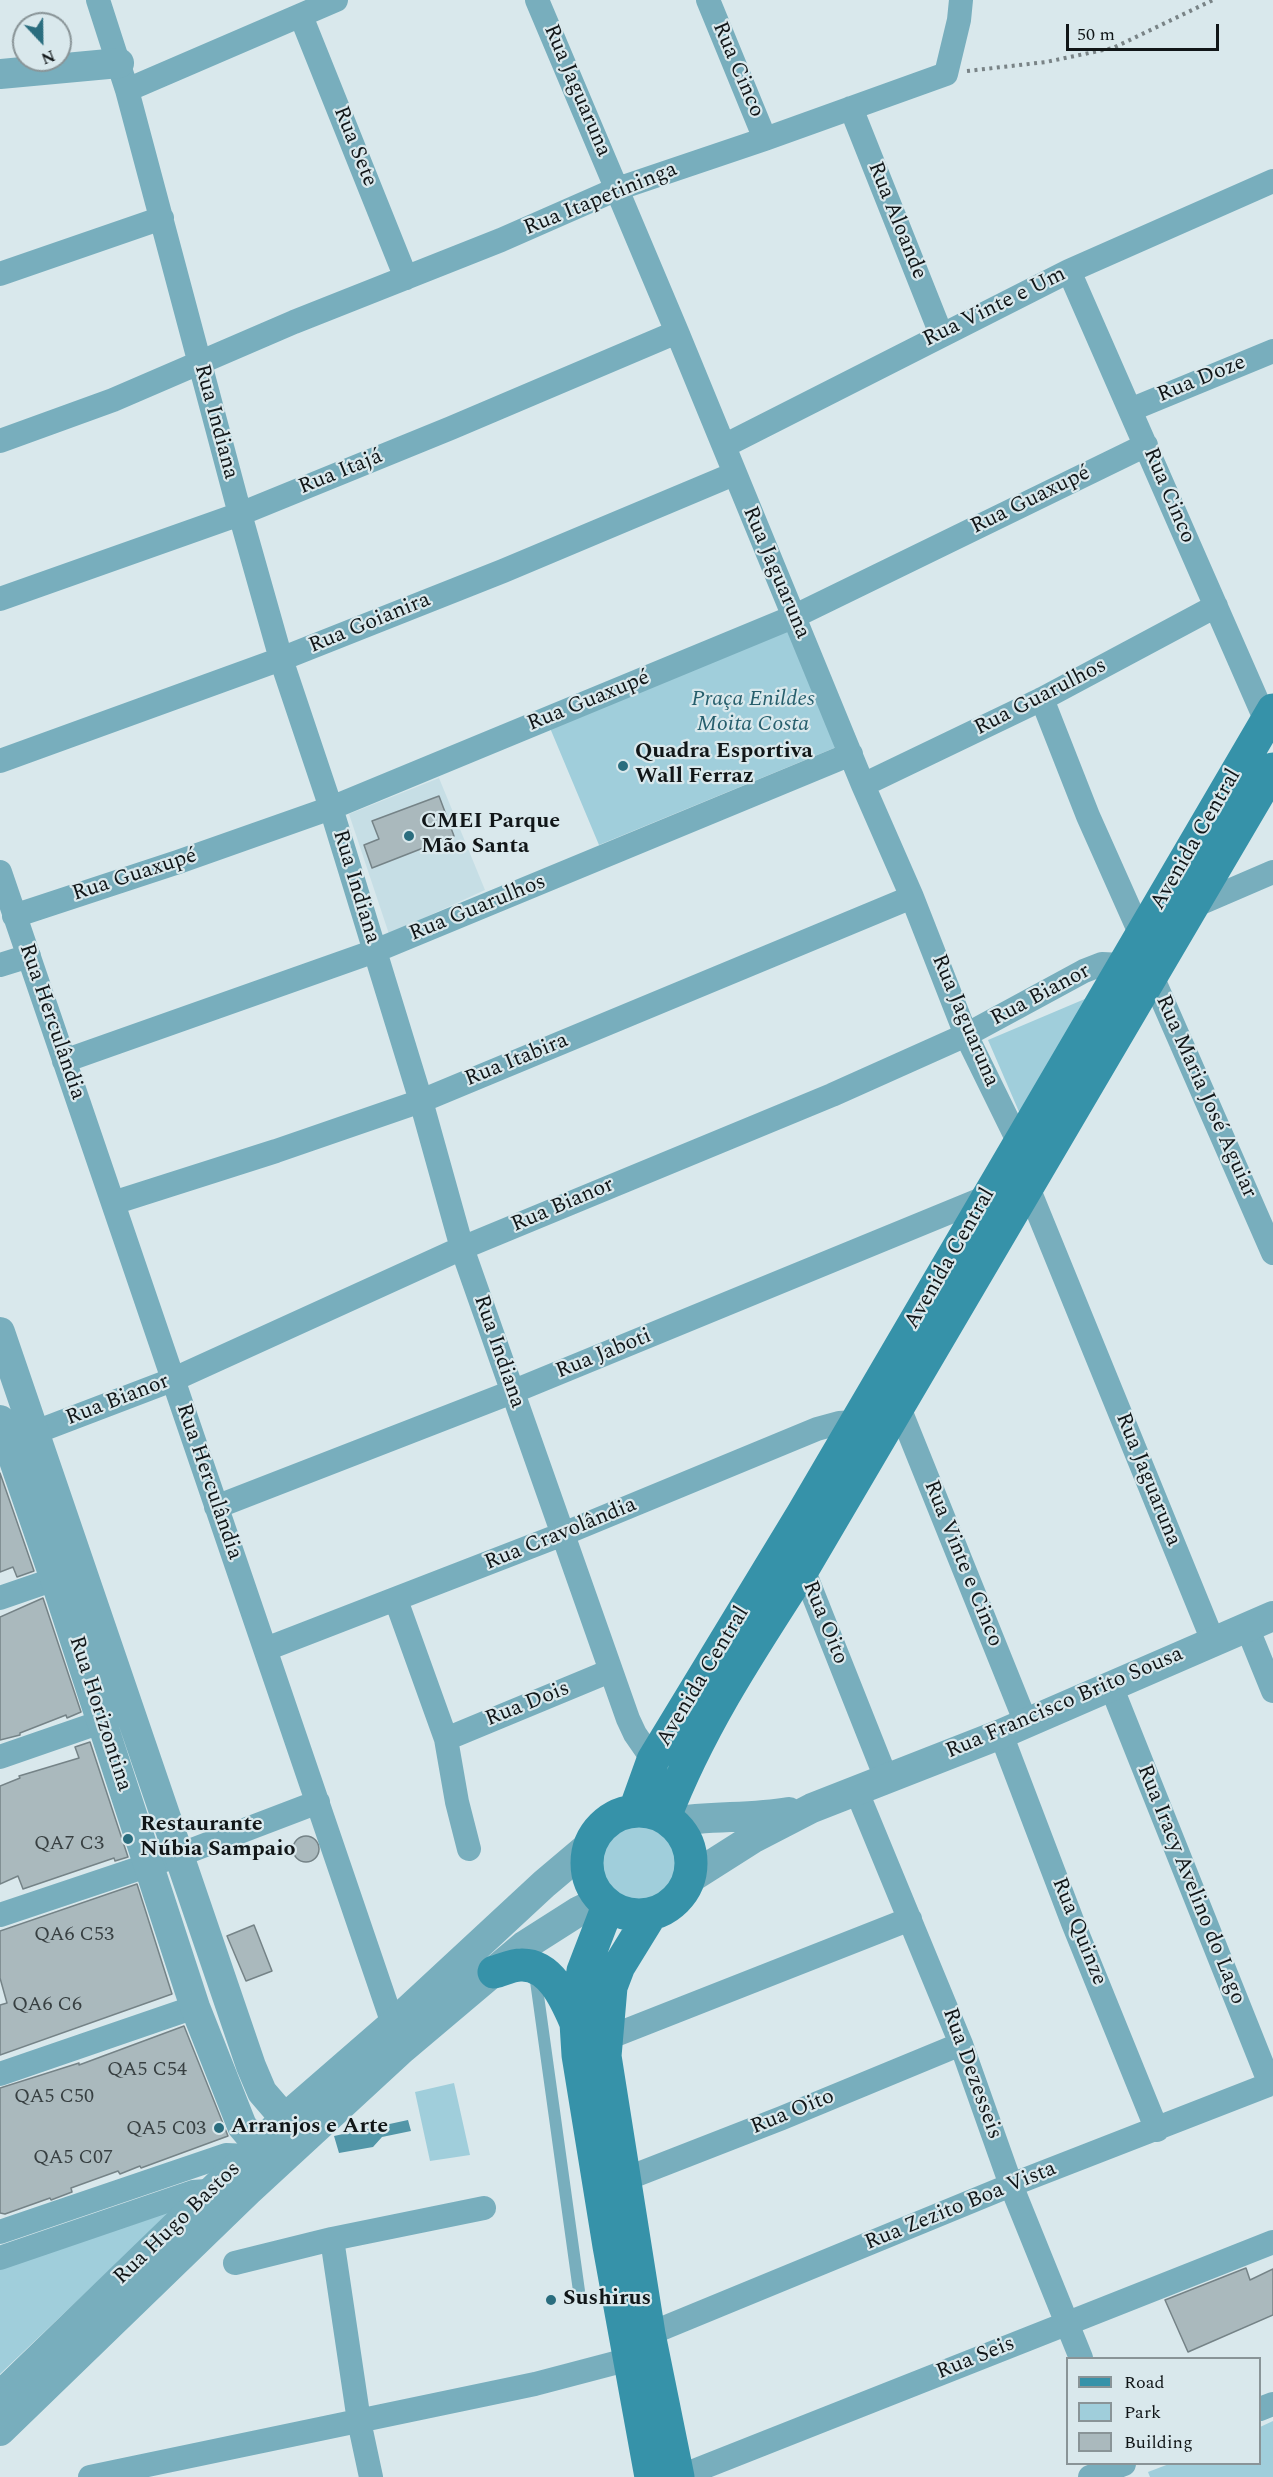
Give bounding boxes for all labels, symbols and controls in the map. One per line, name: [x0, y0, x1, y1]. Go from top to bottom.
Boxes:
north arrow: [12, 12, 72, 72]
scale bar: [1069, 12, 1222, 50]
street label: Rua Cinco: [705, 18, 769, 122]
street label: Rua Jaguaruna: [536, 21, 616, 161]
text: 50 m: [1077, 21, 1115, 48]
text: N: [37, 43, 59, 70]
street label: Rua Sete: [326, 103, 382, 191]
street label: Rua Itapetininga: [520, 157, 682, 243]
street label: Rua Aloande: [860, 158, 932, 284]
street label: Rua Vinte e Um: [919, 262, 1071, 354]
street label: Rua Doze: [1154, 350, 1250, 410]
street label: Rua Indiana: [187, 362, 243, 482]
street label: Rua Itajá: [295, 444, 387, 502]
street label: Rua Cinco: [1136, 444, 1200, 548]
street label: Rua Guaxupé: [967, 461, 1095, 541]
street label: Rua Jaguaruna: [735, 503, 815, 643]
street label: Rua Goianira: [305, 588, 435, 660]
street label: Rua Guarulhos: [970, 653, 1112, 743]
street label: Rua Guaxupé: [524, 666, 654, 738]
park label: Praça Enildes Moita Costa: [691, 688, 815, 740]
place label: Quadra Esportiva Wall Ferraz: [635, 740, 813, 792]
marker: Quadra Esportiva Wall Ferraz: [616, 759, 630, 773]
street label: Avenida Central: [1146, 765, 1248, 915]
place label: CMEI Parque Mão Santa: [421, 810, 560, 861]
street label: Rua Indiana: [325, 827, 385, 947]
marker: CMEI Parque Mão Santa: [402, 829, 416, 843]
street label: Rua Guaxupé: [69, 843, 201, 909]
street label: Rua Guarulhos: [406, 870, 550, 948]
street label: Rua Herculândia: [12, 941, 90, 1103]
street label: Rua Jaguaruna: [924, 951, 1004, 1091]
street label: Rua Bianor: [987, 959, 1095, 1033]
street label: Rua Maria José Aguiar: [1148, 991, 1262, 1203]
street label: Rua Itabira: [461, 1028, 573, 1094]
street label: Rua Bianor: [508, 1173, 618, 1239]
street label: Avenida Central: [900, 1184, 1002, 1334]
street label: Rua Indiana: [466, 1292, 530, 1412]
street label: Rua Jaboti: [552, 1324, 656, 1386]
street label: Rua Bianor: [63, 1369, 173, 1433]
street label: Rua Herculândia: [169, 1401, 247, 1563]
street label: Rua Jaguaruna: [1108, 1410, 1186, 1550]
street label: Rua Vinte e Cinco: [917, 1477, 1007, 1651]
street label: Rua Cravolândia: [481, 1493, 641, 1577]
street label: Rua Oito: [795, 1578, 853, 1668]
street label: Avenida Central: [652, 1602, 756, 1752]
street label: Rua Horizontina: [61, 1633, 137, 1795]
street label: Rua Francisco Brito Sousa: [942, 1642, 1188, 1766]
street label: Rua Dois: [482, 1676, 574, 1734]
street label: Rua Iracy Avelino do Lago: [1130, 1761, 1250, 2009]
place label: Restaurante Núbia Sampaio: [140, 1813, 295, 1864]
marker: Restaurante Núbia Sampaio: [121, 1832, 135, 1846]
house number: QA7 C3: [34, 1833, 104, 1857]
street label: Rua Quinze: [1044, 1874, 1112, 1990]
house number: QA6 C53: [34, 1924, 114, 1948]
house number: QA6 C6: [12, 1994, 82, 2018]
street label: Rua Dezesseis: [935, 2005, 1007, 2143]
house number: QA5 C54: [107, 2059, 187, 2083]
street label: Rua Oito: [748, 2084, 838, 2142]
house number: QA5 C50: [14, 2086, 94, 2110]
place label: Arranjos e Arte: [231, 2115, 388, 2141]
house number: QA5 C03: [126, 2118, 206, 2142]
marker: Arranjos e Arte: [212, 2121, 226, 2135]
house number: QA5 C07: [33, 2147, 113, 2171]
street label: Rua Hugo Bastos: [109, 2157, 247, 2291]
street label: Rua Zezito Boa Vista: [861, 2157, 1061, 2257]
place label: Sushirus: [563, 2287, 651, 2313]
marker: Sushirus: [544, 2293, 558, 2307]
street label: Rua Seis: [933, 2331, 1019, 2387]
legend: [1066, 2357, 1261, 2465]
text: Road: [1124, 2369, 1165, 2396]
text: Park: [1124, 2399, 1161, 2426]
text: Building: [1124, 2429, 1193, 2456]

